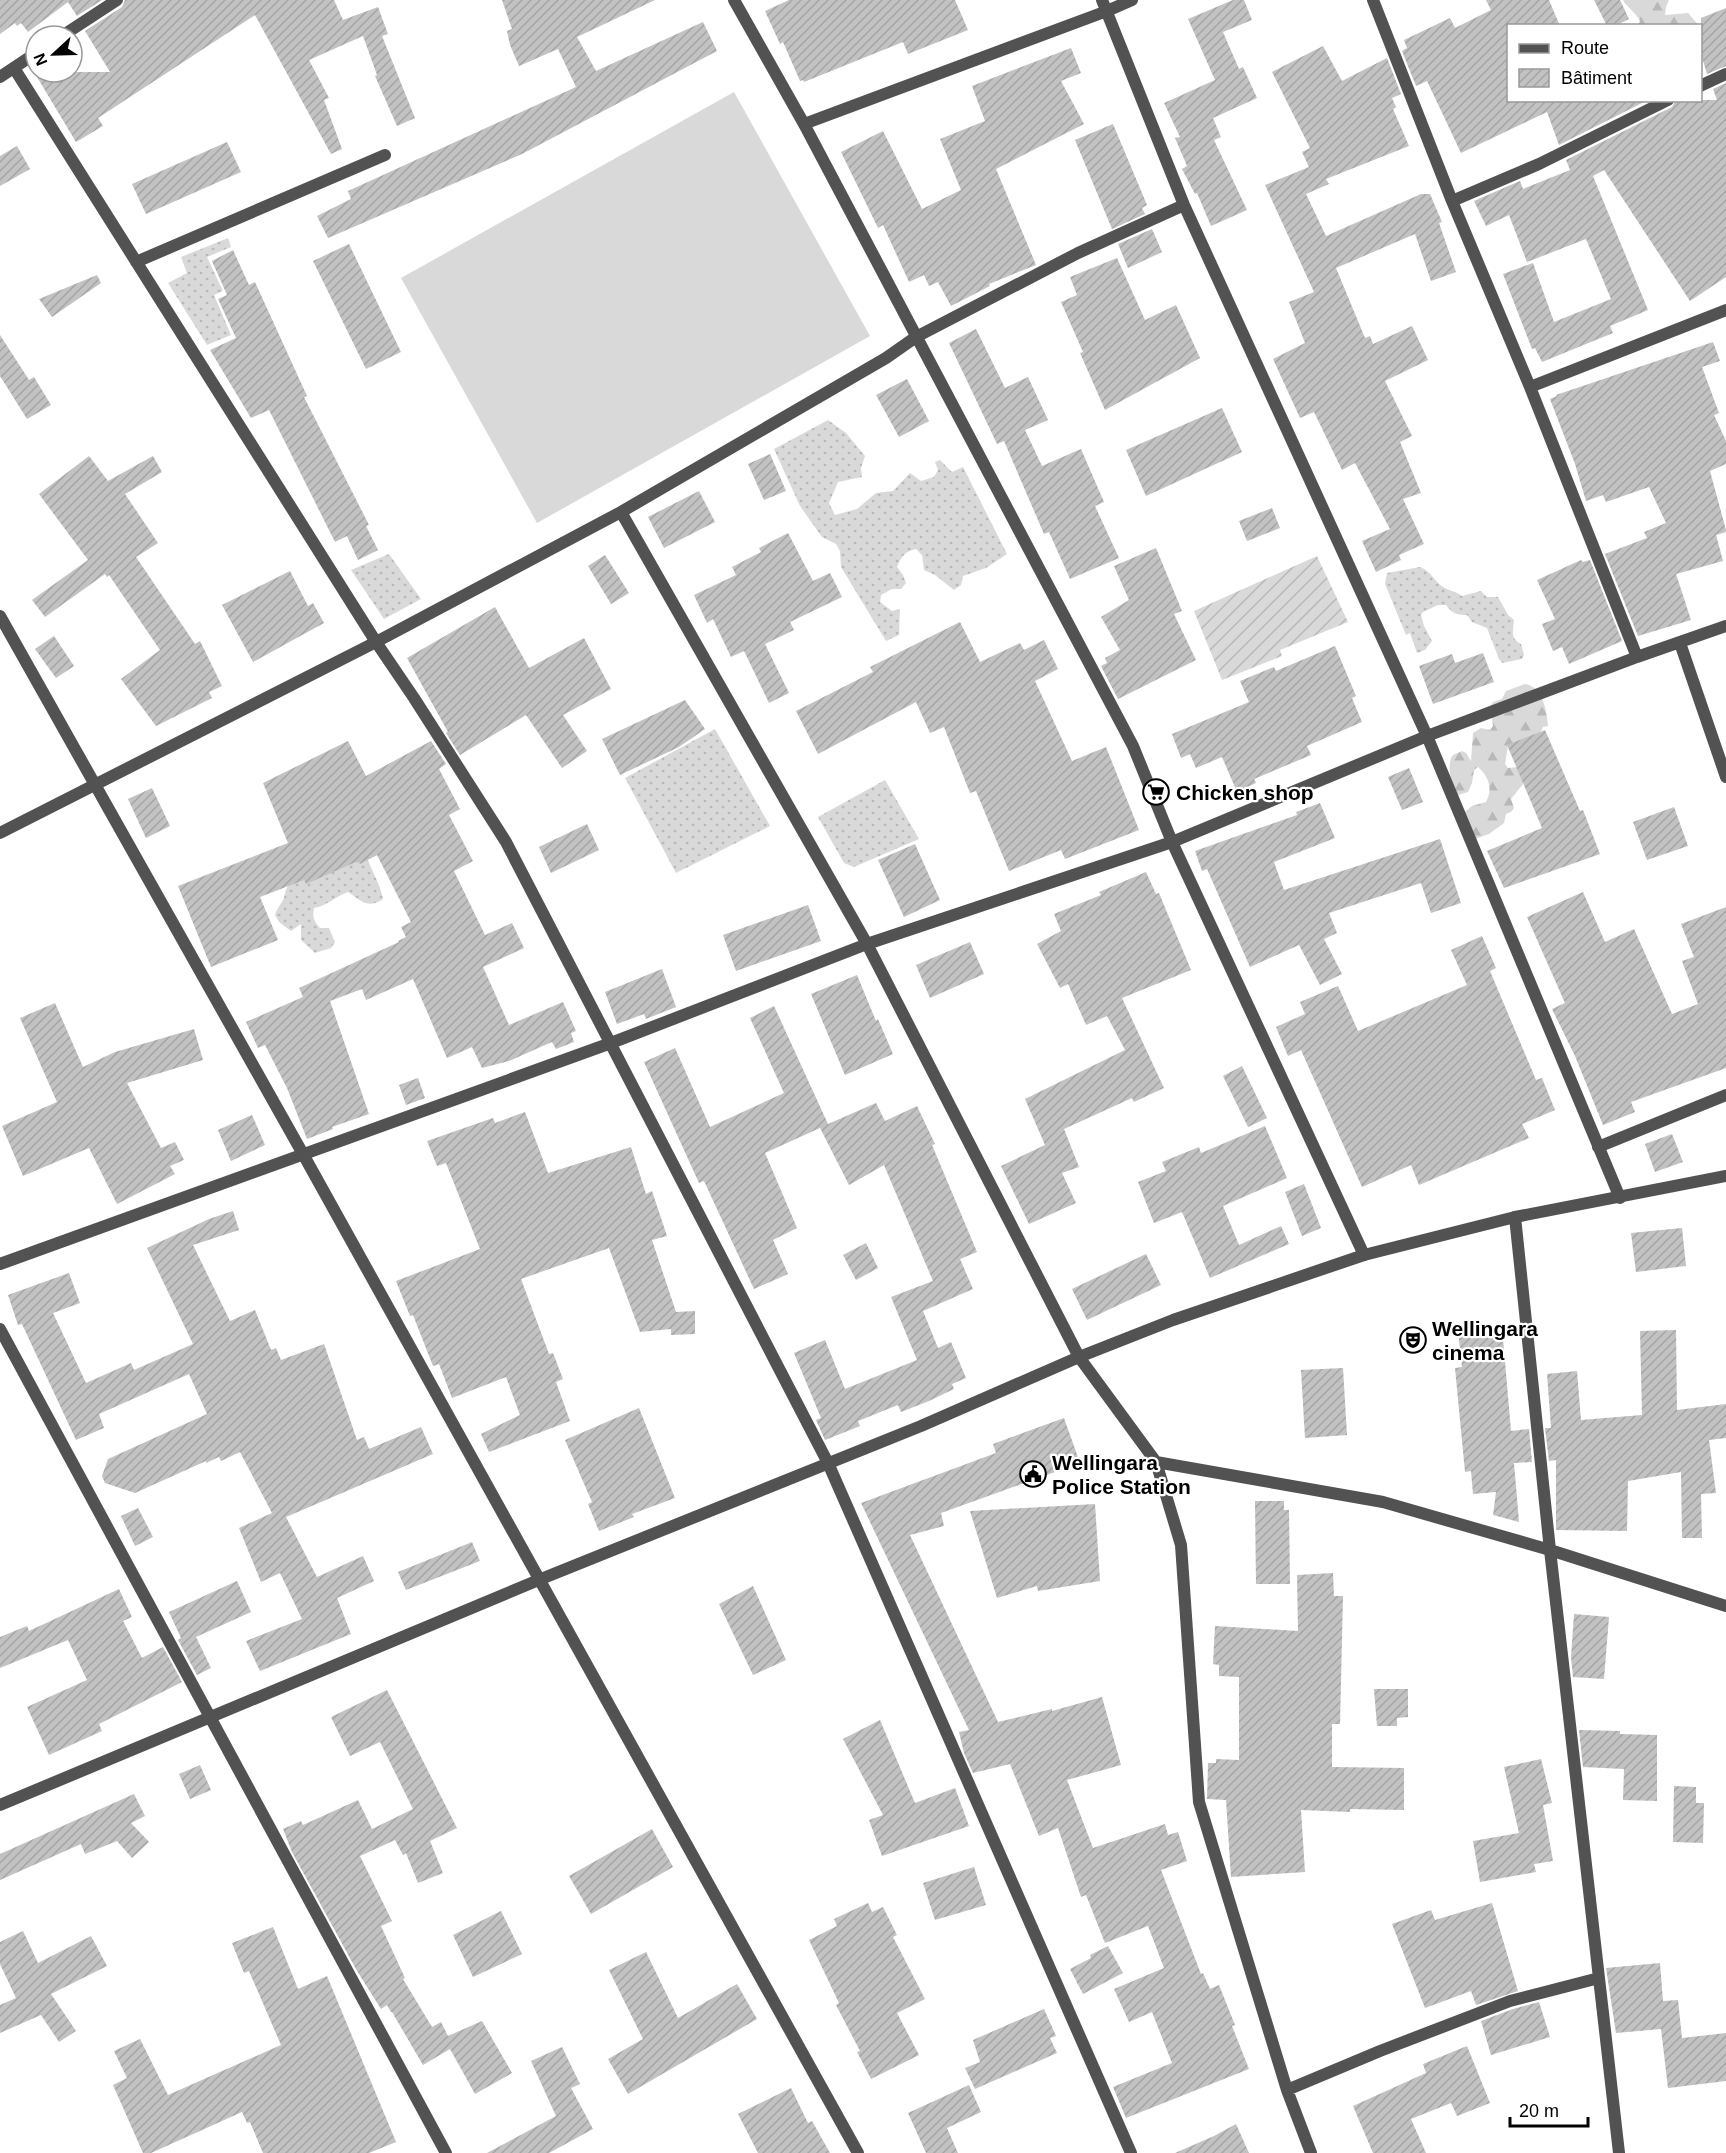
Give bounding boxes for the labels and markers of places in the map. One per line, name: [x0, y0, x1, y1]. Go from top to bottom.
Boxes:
supermarket icon: Chicken shop: [1141, 777, 1171, 807]
place label: Chicken shop: [1176, 781, 1314, 804]
place label: Wellingara cinema: [1432, 1317, 1538, 1364]
theatre icon: Wellingara cinema: [1398, 1325, 1428, 1355]
place label: Wellingara Police Station: [1052, 1451, 1191, 1498]
public building icon: Wellingara Police Station: [1018, 1459, 1048, 1489]

